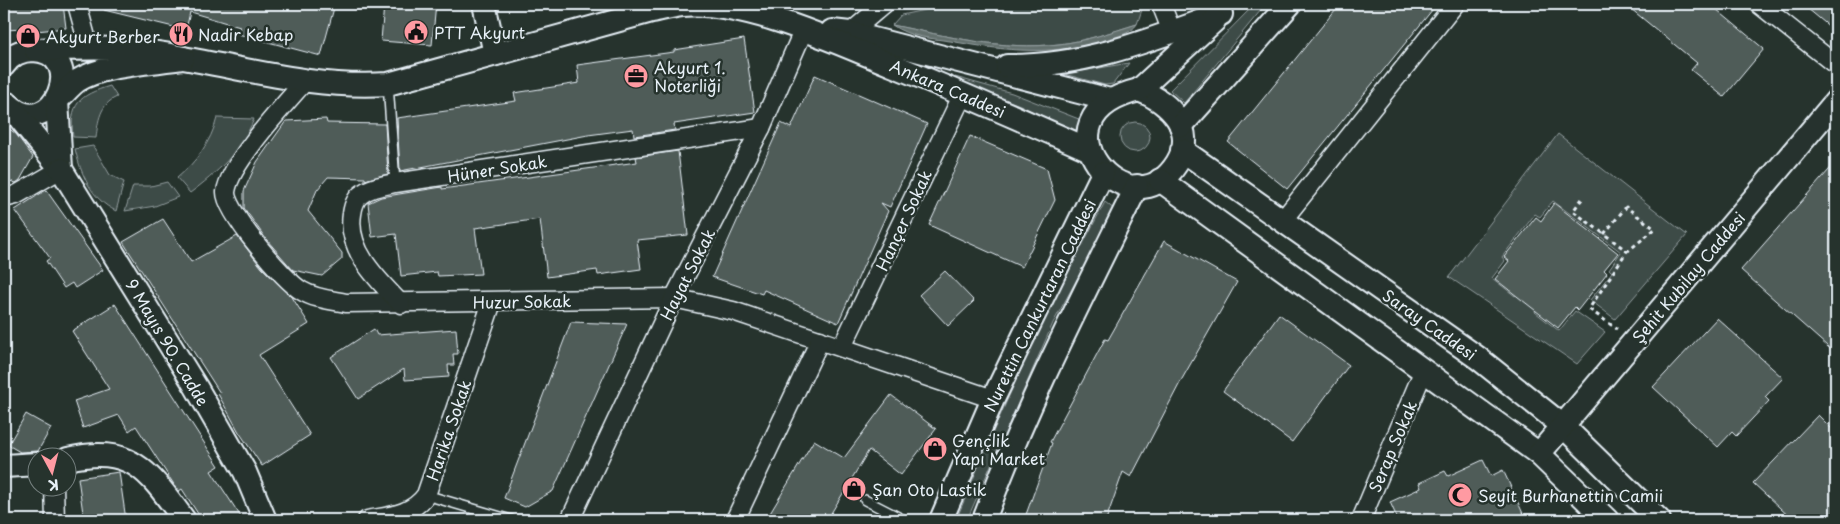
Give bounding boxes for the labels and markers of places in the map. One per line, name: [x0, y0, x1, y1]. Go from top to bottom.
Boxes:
public building icon: PTT Akyurt: [403, 19, 429, 45]
place label: PTT Akyurt: [434, 20, 525, 44]
restaurant icon: Nadir Kebap: [168, 21, 194, 47]
place label: Nadir Kebap: [198, 22, 293, 46]
shop icon: Akyurt Berber: [15, 23, 41, 49]
place label: Akyurt Berber: [46, 24, 160, 48]
place label: Akyurt 1. Noterliği: [654, 55, 726, 97]
office icon: Akyurt 1. Noterliği: [623, 63, 649, 89]
place label: Gençlik Yapı Market: [952, 428, 1045, 470]
shop icon: Gençlik Yapı Market: [922, 436, 948, 462]
shop icon: Şan Oto Lastik: [841, 476, 867, 502]
place label: Şan Oto Lastik: [872, 477, 987, 501]
mosque icon: Seyit Burhanettin Camii: [1447, 482, 1473, 508]
place label: Seyit Burhanettin Camii: [1478, 483, 1663, 507]

